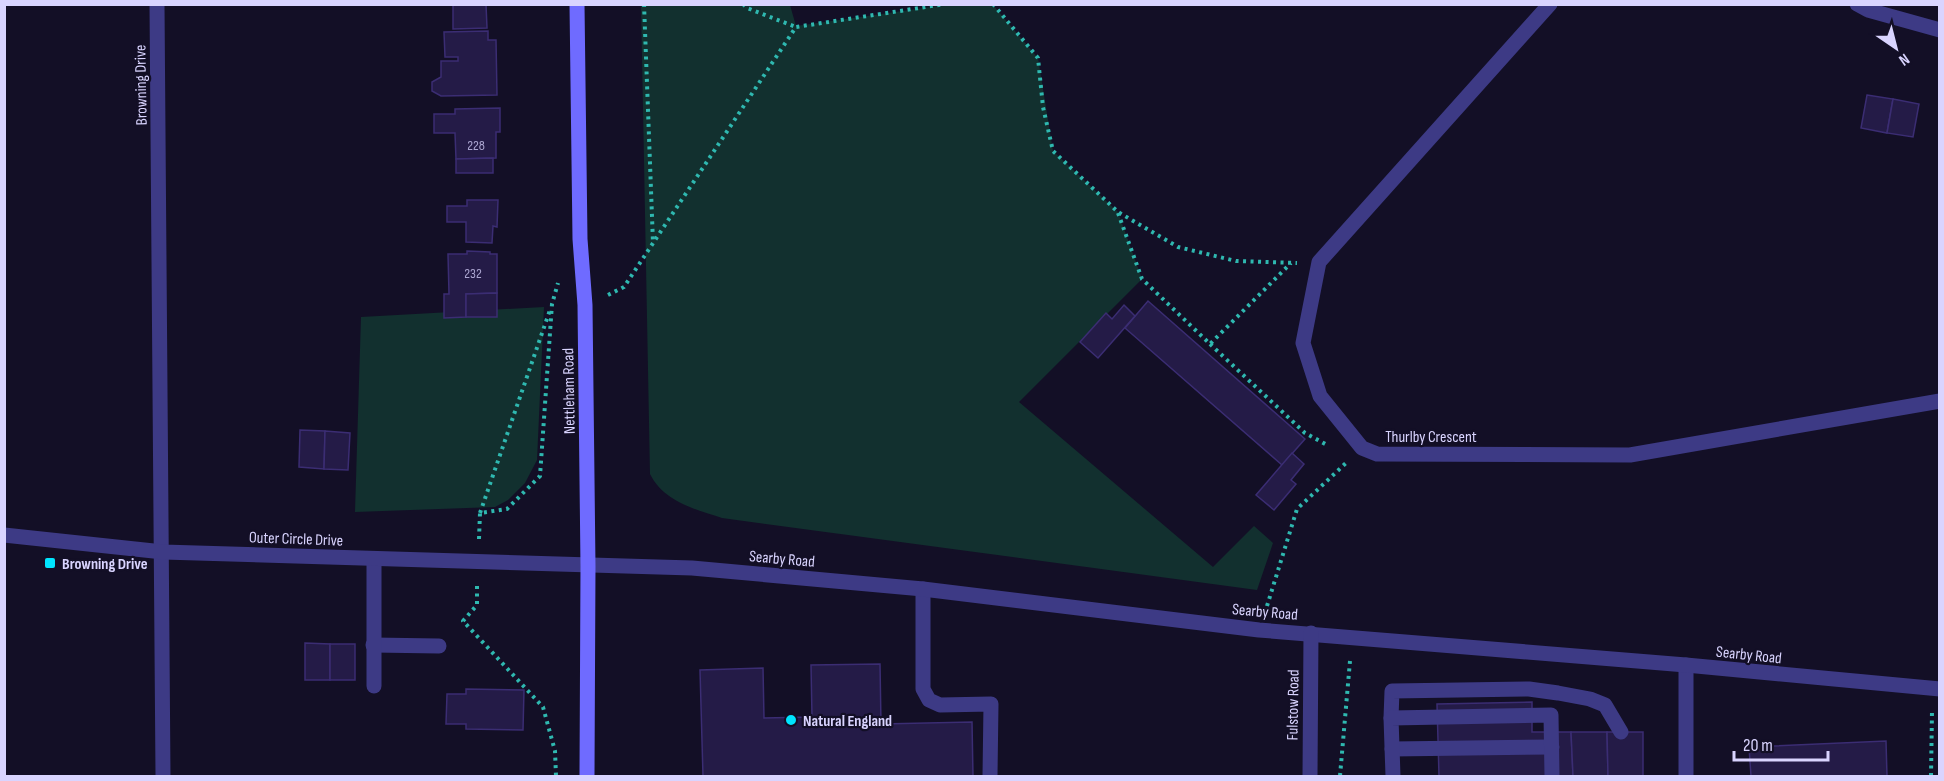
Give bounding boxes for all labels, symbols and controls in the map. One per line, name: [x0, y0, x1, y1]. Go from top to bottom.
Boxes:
north arrow: [1866, 18, 1926, 78]
street label: Browning Drive: [131, 45, 152, 125]
text: N: [1895, 49, 1913, 69]
house number: 228: [467, 137, 485, 154]
house number: 232: [464, 265, 482, 282]
street label: Nettleham Road: [559, 348, 580, 434]
street label: Thurlby Crescent: [1385, 428, 1477, 447]
street label: Outer Circle Drive: [249, 528, 343, 551]
street label: Searby Road: [748, 547, 816, 572]
place label: Browning Drive: [62, 555, 148, 574]
marker: Browning Drive: [43, 556, 57, 570]
street label: Searby Road: [1231, 600, 1299, 625]
street label: Searby Road: [1715, 643, 1783, 668]
street label: Fulstow Road: [1283, 669, 1304, 741]
place label: Natural England: [803, 712, 892, 731]
marker: Natural England: [784, 713, 798, 727]
scale bar: [1734, 724, 1828, 762]
text: 20 m: [1743, 735, 1773, 756]

